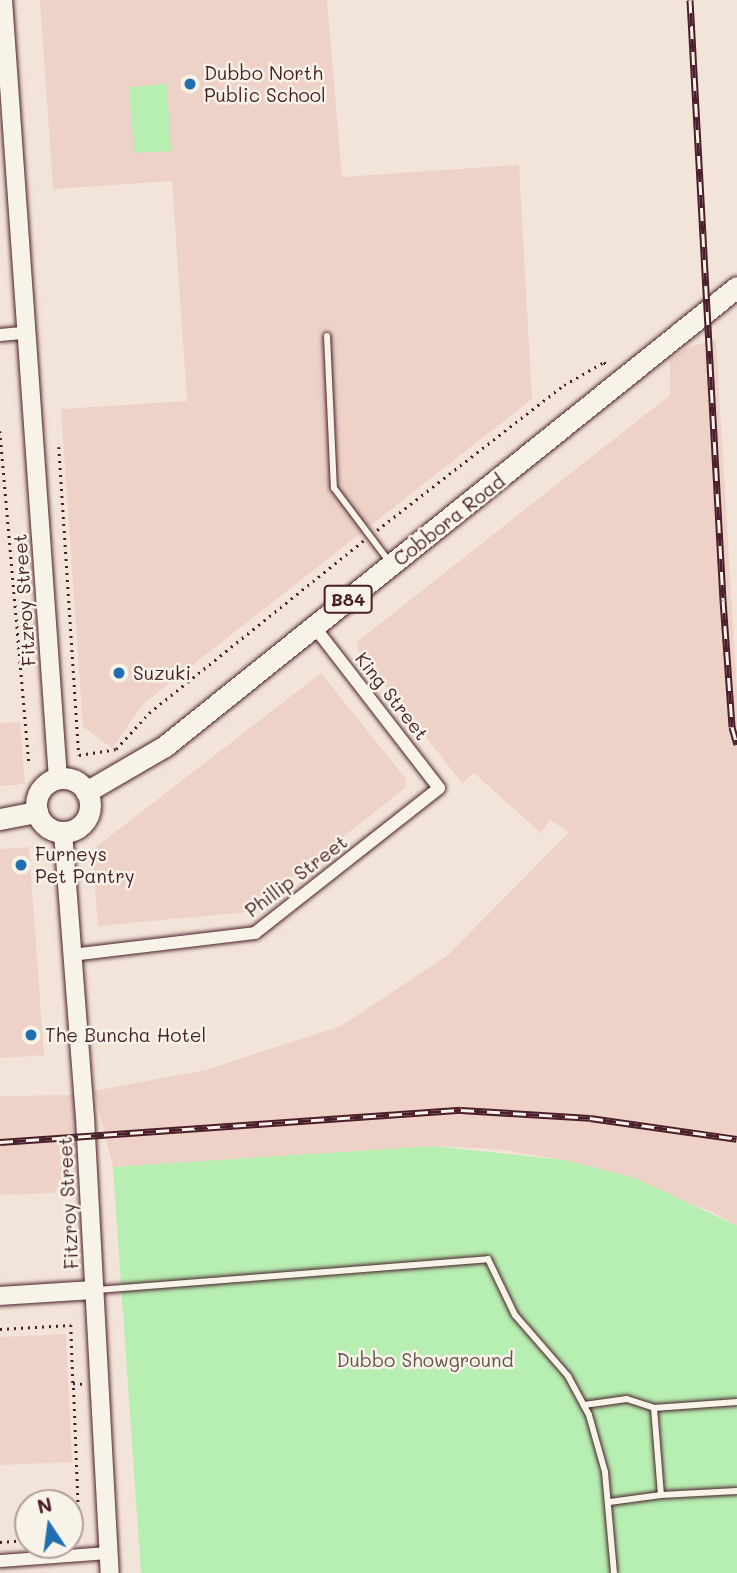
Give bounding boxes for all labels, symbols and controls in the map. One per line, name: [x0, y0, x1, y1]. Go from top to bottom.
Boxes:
place label: Dubbo North Public School: [204, 62, 326, 106]
marker: Dubbo North Public School: [182, 76, 198, 92]
street label: Cobbora Road: [389, 469, 509, 571]
street label: Fitzroy Street: [8, 533, 40, 667]
road number: B84: [324, 584, 372, 614]
street label: King Street: [351, 647, 433, 745]
place label: Suzuki: [133, 662, 191, 684]
marker: Suzuki: [111, 665, 127, 681]
street label: Phillip Street: [241, 830, 351, 922]
place label: Furneys Pet Pantry: [35, 843, 135, 887]
marker: Furneys Pet Pantry: [13, 857, 29, 873]
place label: The Buncha Hotel: [45, 1024, 206, 1046]
marker: The Buncha Hotel: [23, 1027, 39, 1043]
street label: Fitzroy Street: [53, 1136, 83, 1270]
park label: Dubbo Showground: [336, 1349, 514, 1371]
north arrow: [14, 1489, 84, 1559]
text: N: [35, 1491, 54, 1519]

